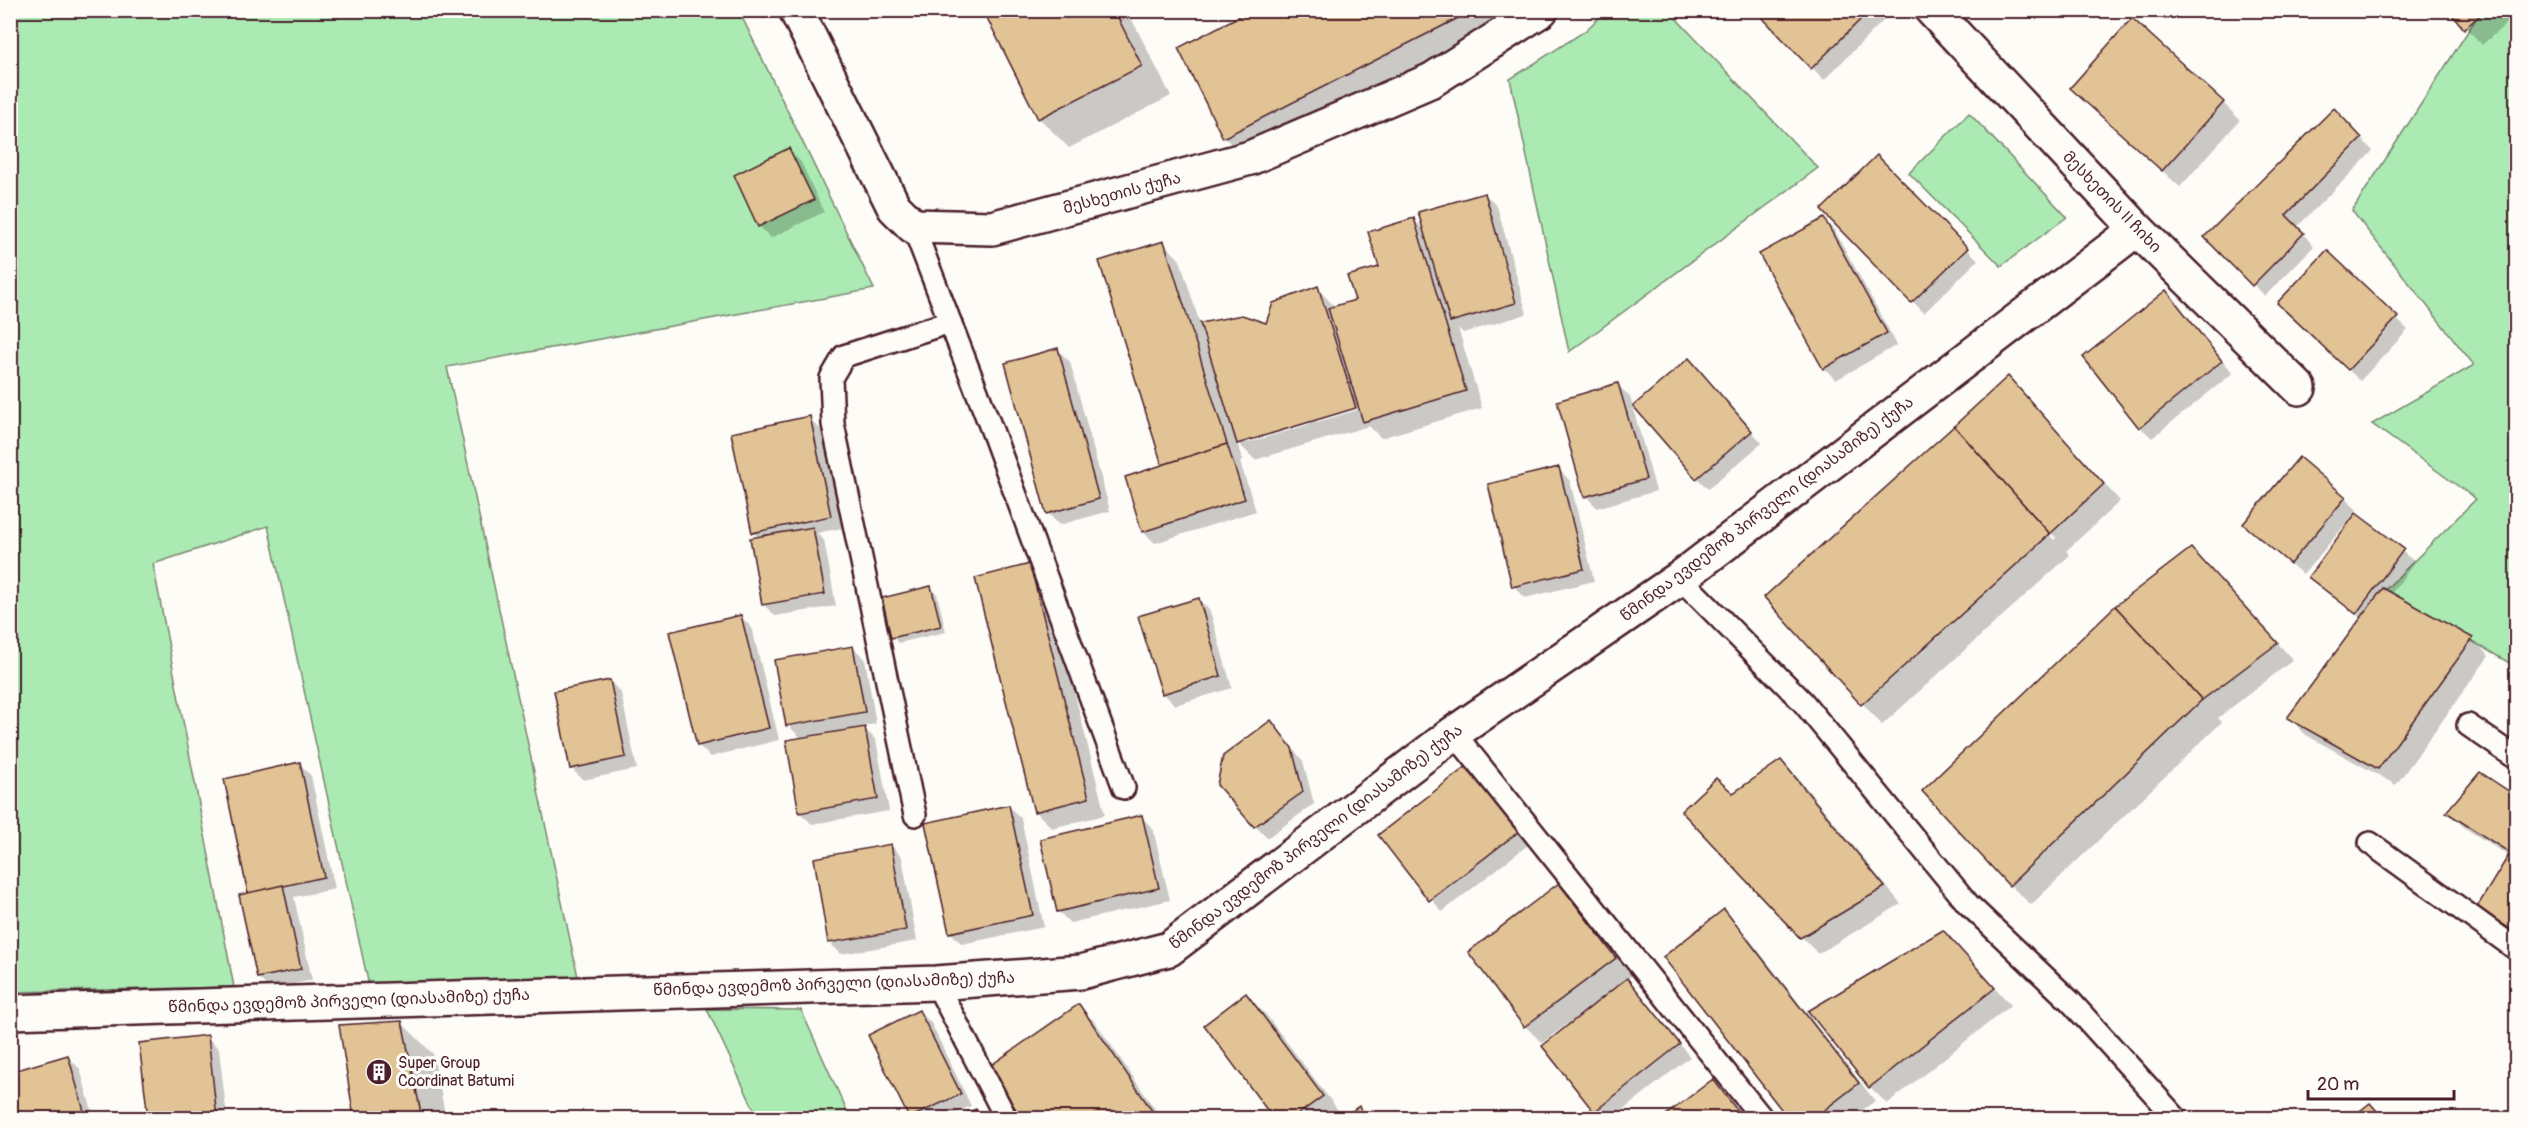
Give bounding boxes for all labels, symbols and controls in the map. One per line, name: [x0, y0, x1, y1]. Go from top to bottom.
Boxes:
street label: მესხეთის II ჩიხი: [2058, 147, 2166, 257]
street label: მესხეთის ქუჩა: [1061, 168, 1183, 218]
street label: წმინდა ევდემოზ პირველი (დიასამიზე) ქუჩა: [1616, 392, 1918, 626]
street label: წმინდა ევდემოზ პირველი (დიასამიზე) ქუჩა: [1165, 720, 1467, 954]
street label: წმინდა ევდემოზ პირველი (დიასამიზე) ქუჩა: [653, 968, 1015, 1000]
street label: წმინდა ევდემოზ პირველი (დიასამიზე) ქუჩა: [168, 985, 530, 1017]
place label: Super Group Coordinat Batumi: [398, 1053, 514, 1091]
building icon: Super Group Coordinat Batumi: [364, 1057, 394, 1087]
scale bar: [2308, 1063, 2454, 1101]
text: 20 m: [2317, 1073, 2359, 1096]

